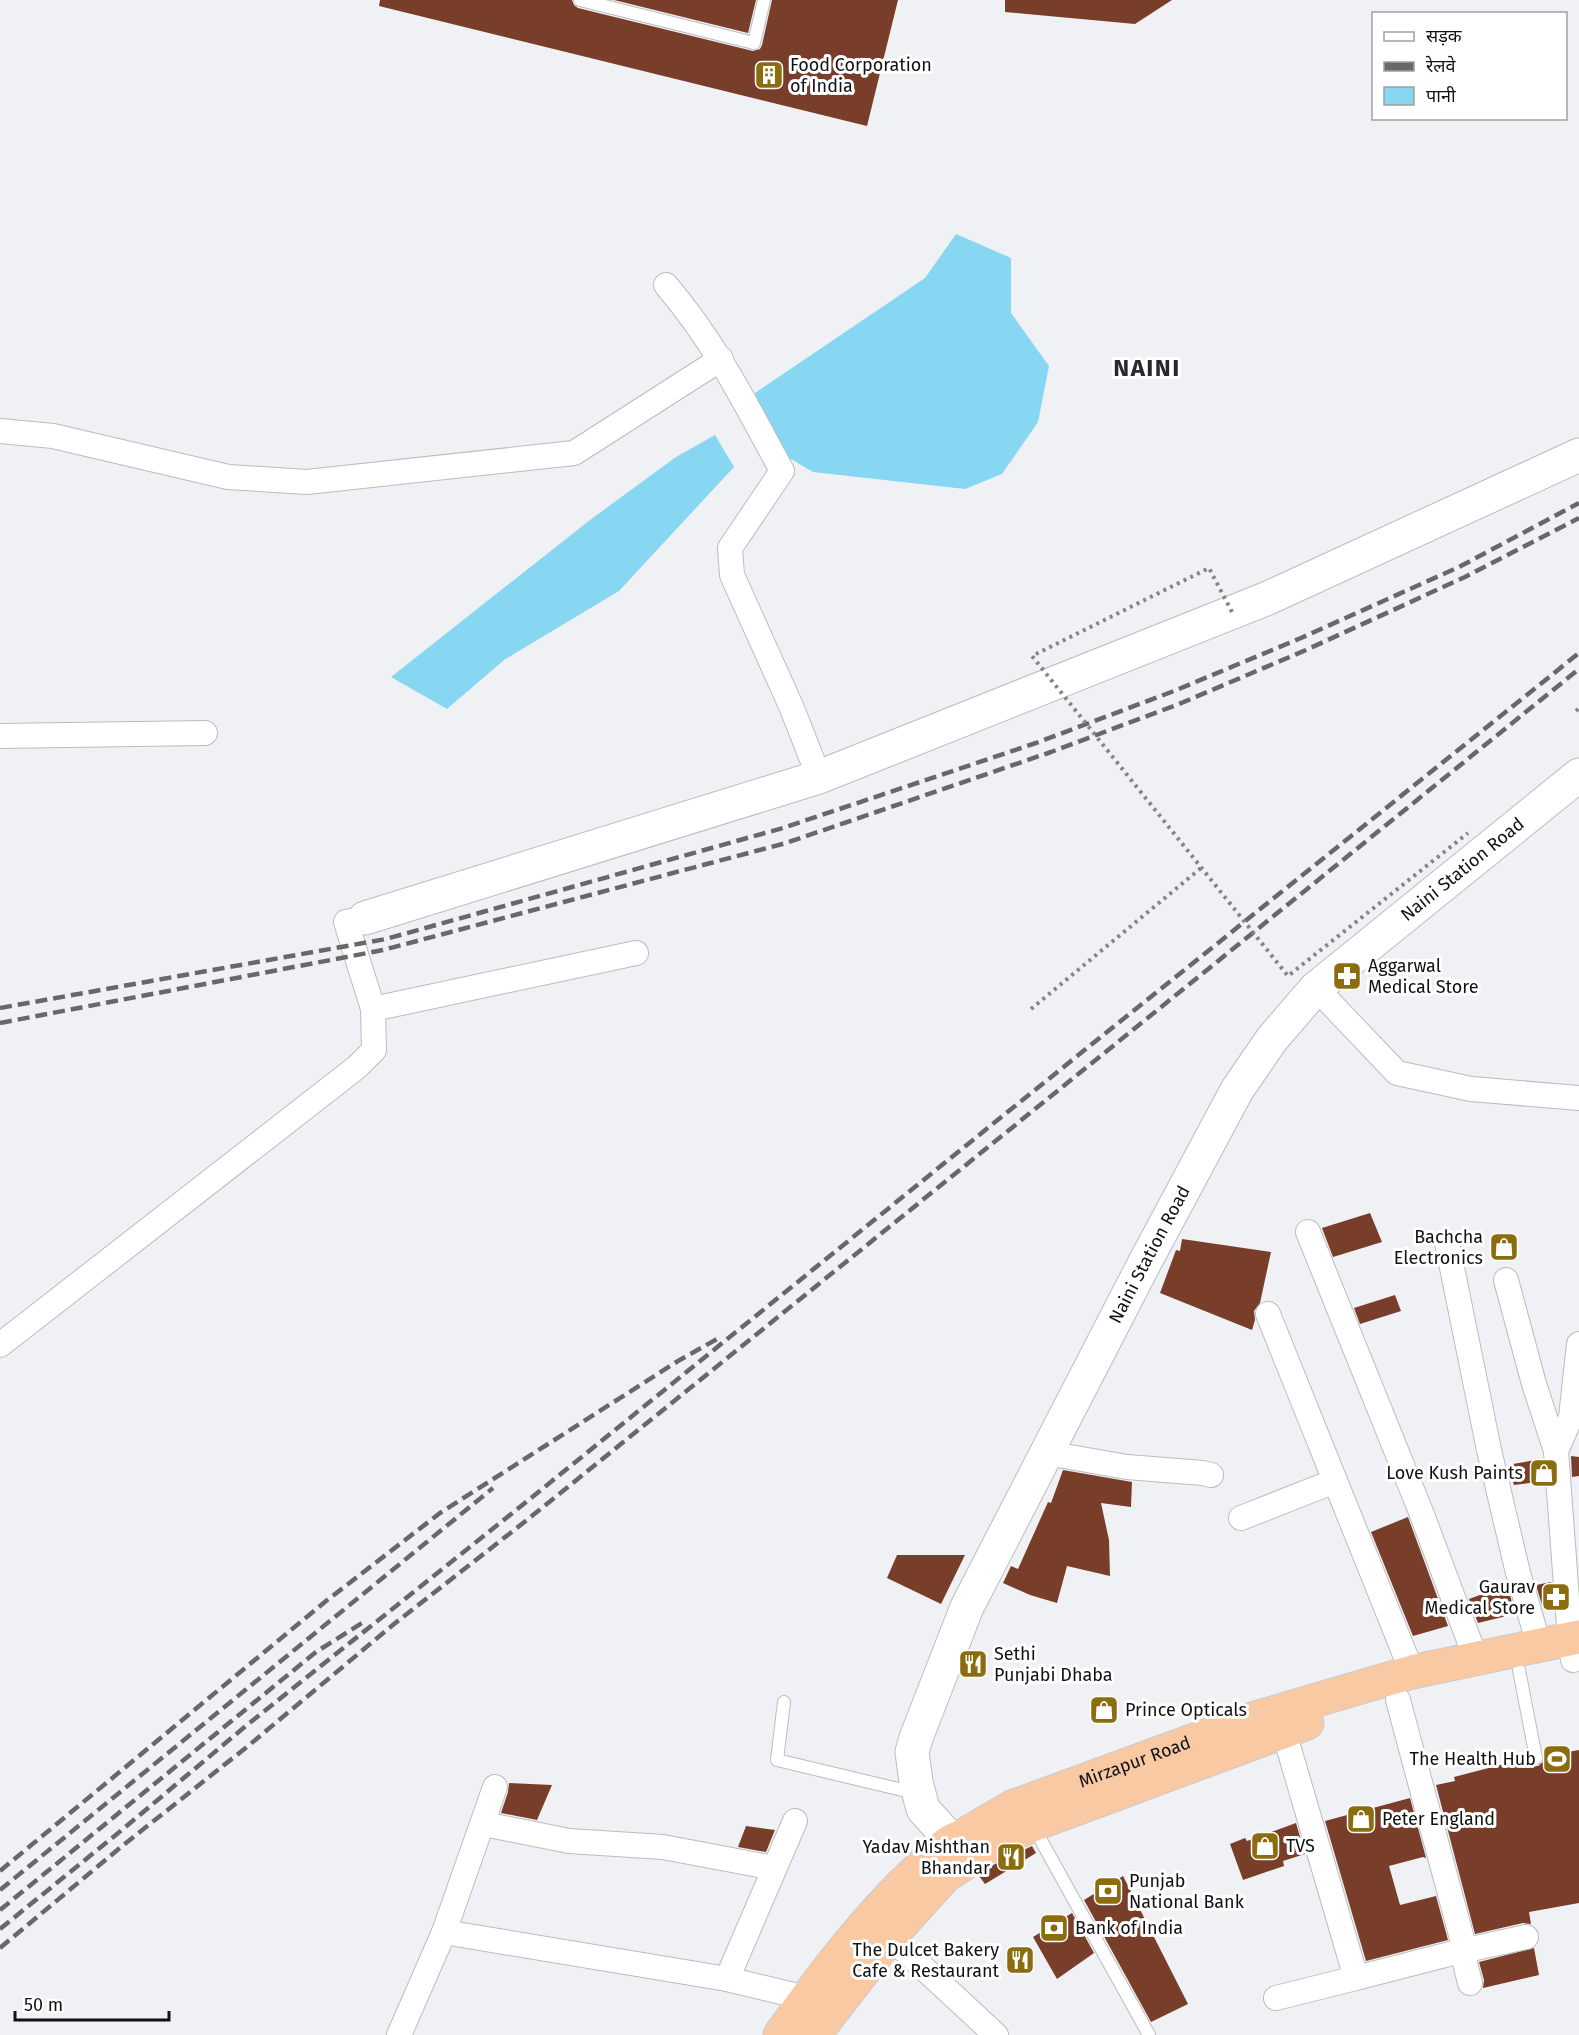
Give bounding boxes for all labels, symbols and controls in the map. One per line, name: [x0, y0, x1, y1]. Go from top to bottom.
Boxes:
legend: [1372, 12, 1567, 120]
text: सड़क: [1426, 25, 1463, 47]
place label: Food Corporation of India: [790, 54, 932, 97]
text: रेलवे: [1425, 55, 1457, 77]
building icon: Food Corporation of India: [753, 59, 785, 91]
text: पानी: [1426, 85, 1456, 107]
district label: NAINI: [1113, 354, 1181, 382]
street label: Naini Station Road: [1396, 813, 1529, 926]
place label: Aggarwal Medical Store: [1368, 955, 1479, 998]
pharmacy icon: Aggarwal Medical Store: [1331, 960, 1363, 992]
street label: Naini Station Road: [1104, 1182, 1195, 1327]
place label: Bachcha Electronics: [1394, 1226, 1483, 1269]
shop icon: Bachcha Electronics: [1488, 1231, 1520, 1263]
shop icon: Love Kush Paints: [1528, 1457, 1560, 1489]
place label: Love Kush Paints: [1386, 1462, 1523, 1484]
place label: Gaurav Medical Store: [1424, 1576, 1535, 1619]
pharmacy icon: Gaurav Medical Store: [1540, 1581, 1572, 1613]
place label: Sethi Punjabi Dhaba: [994, 1643, 1113, 1686]
restaurant icon: Sethi Punjabi Dhaba: [957, 1648, 989, 1680]
shop icon: Prince Opticals: [1088, 1694, 1120, 1726]
place label: Prince Opticals: [1125, 1699, 1247, 1721]
street label: Mirzapur Road: [1076, 1731, 1194, 1793]
sports icon: The Health Hub: [1541, 1743, 1573, 1775]
place label: The Health Hub: [1410, 1748, 1536, 1770]
shop icon: Peter England: [1345, 1803, 1377, 1835]
place label: Peter England: [1382, 1808, 1495, 1830]
shop icon: TVS: [1249, 1830, 1281, 1862]
place label: TVS: [1286, 1835, 1315, 1857]
place label: Yadav Mishthan Bhandar: [862, 1836, 990, 1879]
restaurant icon: Yadav Mishthan Bhandar: [995, 1841, 1027, 1873]
place label: Punjab National Bank: [1129, 1870, 1245, 1913]
bank icon: Punjab National Bank: [1092, 1875, 1124, 1907]
bank icon: Bank of India: [1038, 1912, 1070, 1944]
place label: Bank of India: [1075, 1917, 1183, 1939]
place label: The Dulcet Bakery Cafe & Restaurant: [852, 1939, 999, 1982]
restaurant icon: The Dulcet Bakery Cafe & Restaurant: [1004, 1944, 1036, 1976]
scale bar: [15, 1984, 170, 2022]
text: 50 m: [24, 1994, 63, 2016]

